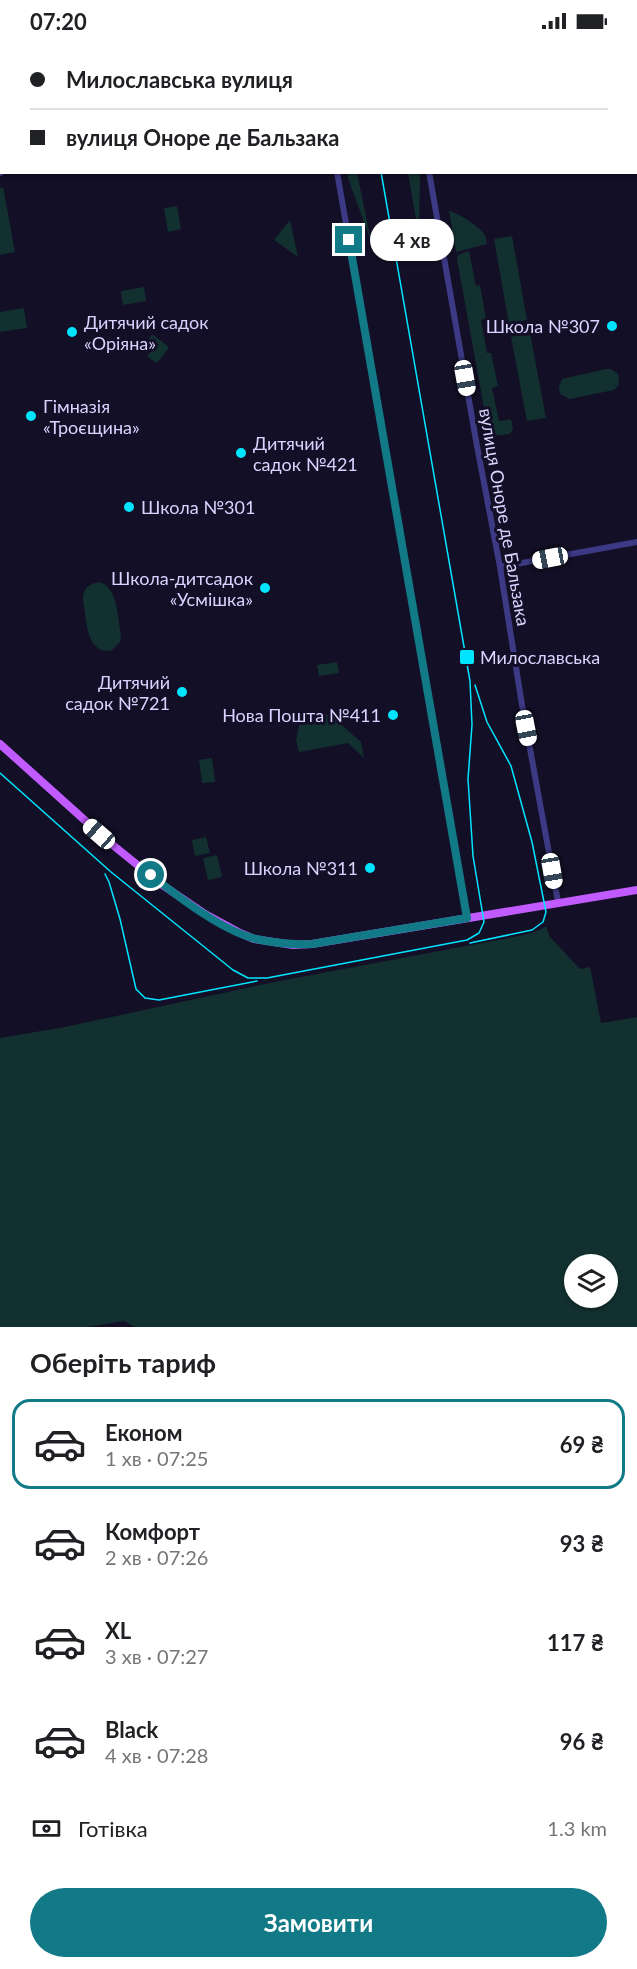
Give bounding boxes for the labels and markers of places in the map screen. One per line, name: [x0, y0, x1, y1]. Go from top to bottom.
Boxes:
place label: Дитячий садок «Оріяна»: [84, 311, 209, 354]
place label: Школа №307: [486, 315, 600, 337]
marker: Школа №307: [605, 319, 619, 333]
marker: Дитячий садок «Оріяна»: [65, 325, 79, 339]
place label: Гімназія «Троєщина»: [43, 395, 140, 438]
marker: Гімназія «Троєщина»: [24, 409, 38, 423]
place label: Дитячий садок №421: [253, 432, 358, 475]
marker: Дитячий садок №421: [234, 446, 248, 460]
place label: Школа №301: [141, 496, 255, 518]
marker: Школа №301: [122, 500, 136, 514]
place label: Школа-дитсадок «Усмішка»: [111, 567, 254, 610]
marker: Школа-дитсадок «Усмішка»: [258, 581, 272, 595]
place label: Милославська: [480, 646, 600, 668]
marker: Милославська: [458, 648, 476, 666]
place label: Дитячий садок №721: [65, 671, 170, 714]
marker: Дитячий садок №721: [175, 685, 189, 699]
place label: Нова Пошта №411: [222, 704, 381, 726]
marker: Нова Пошта №411: [386, 708, 400, 722]
place label: Школа №311: [244, 857, 358, 879]
marker: Школа №311: [363, 861, 377, 875]

